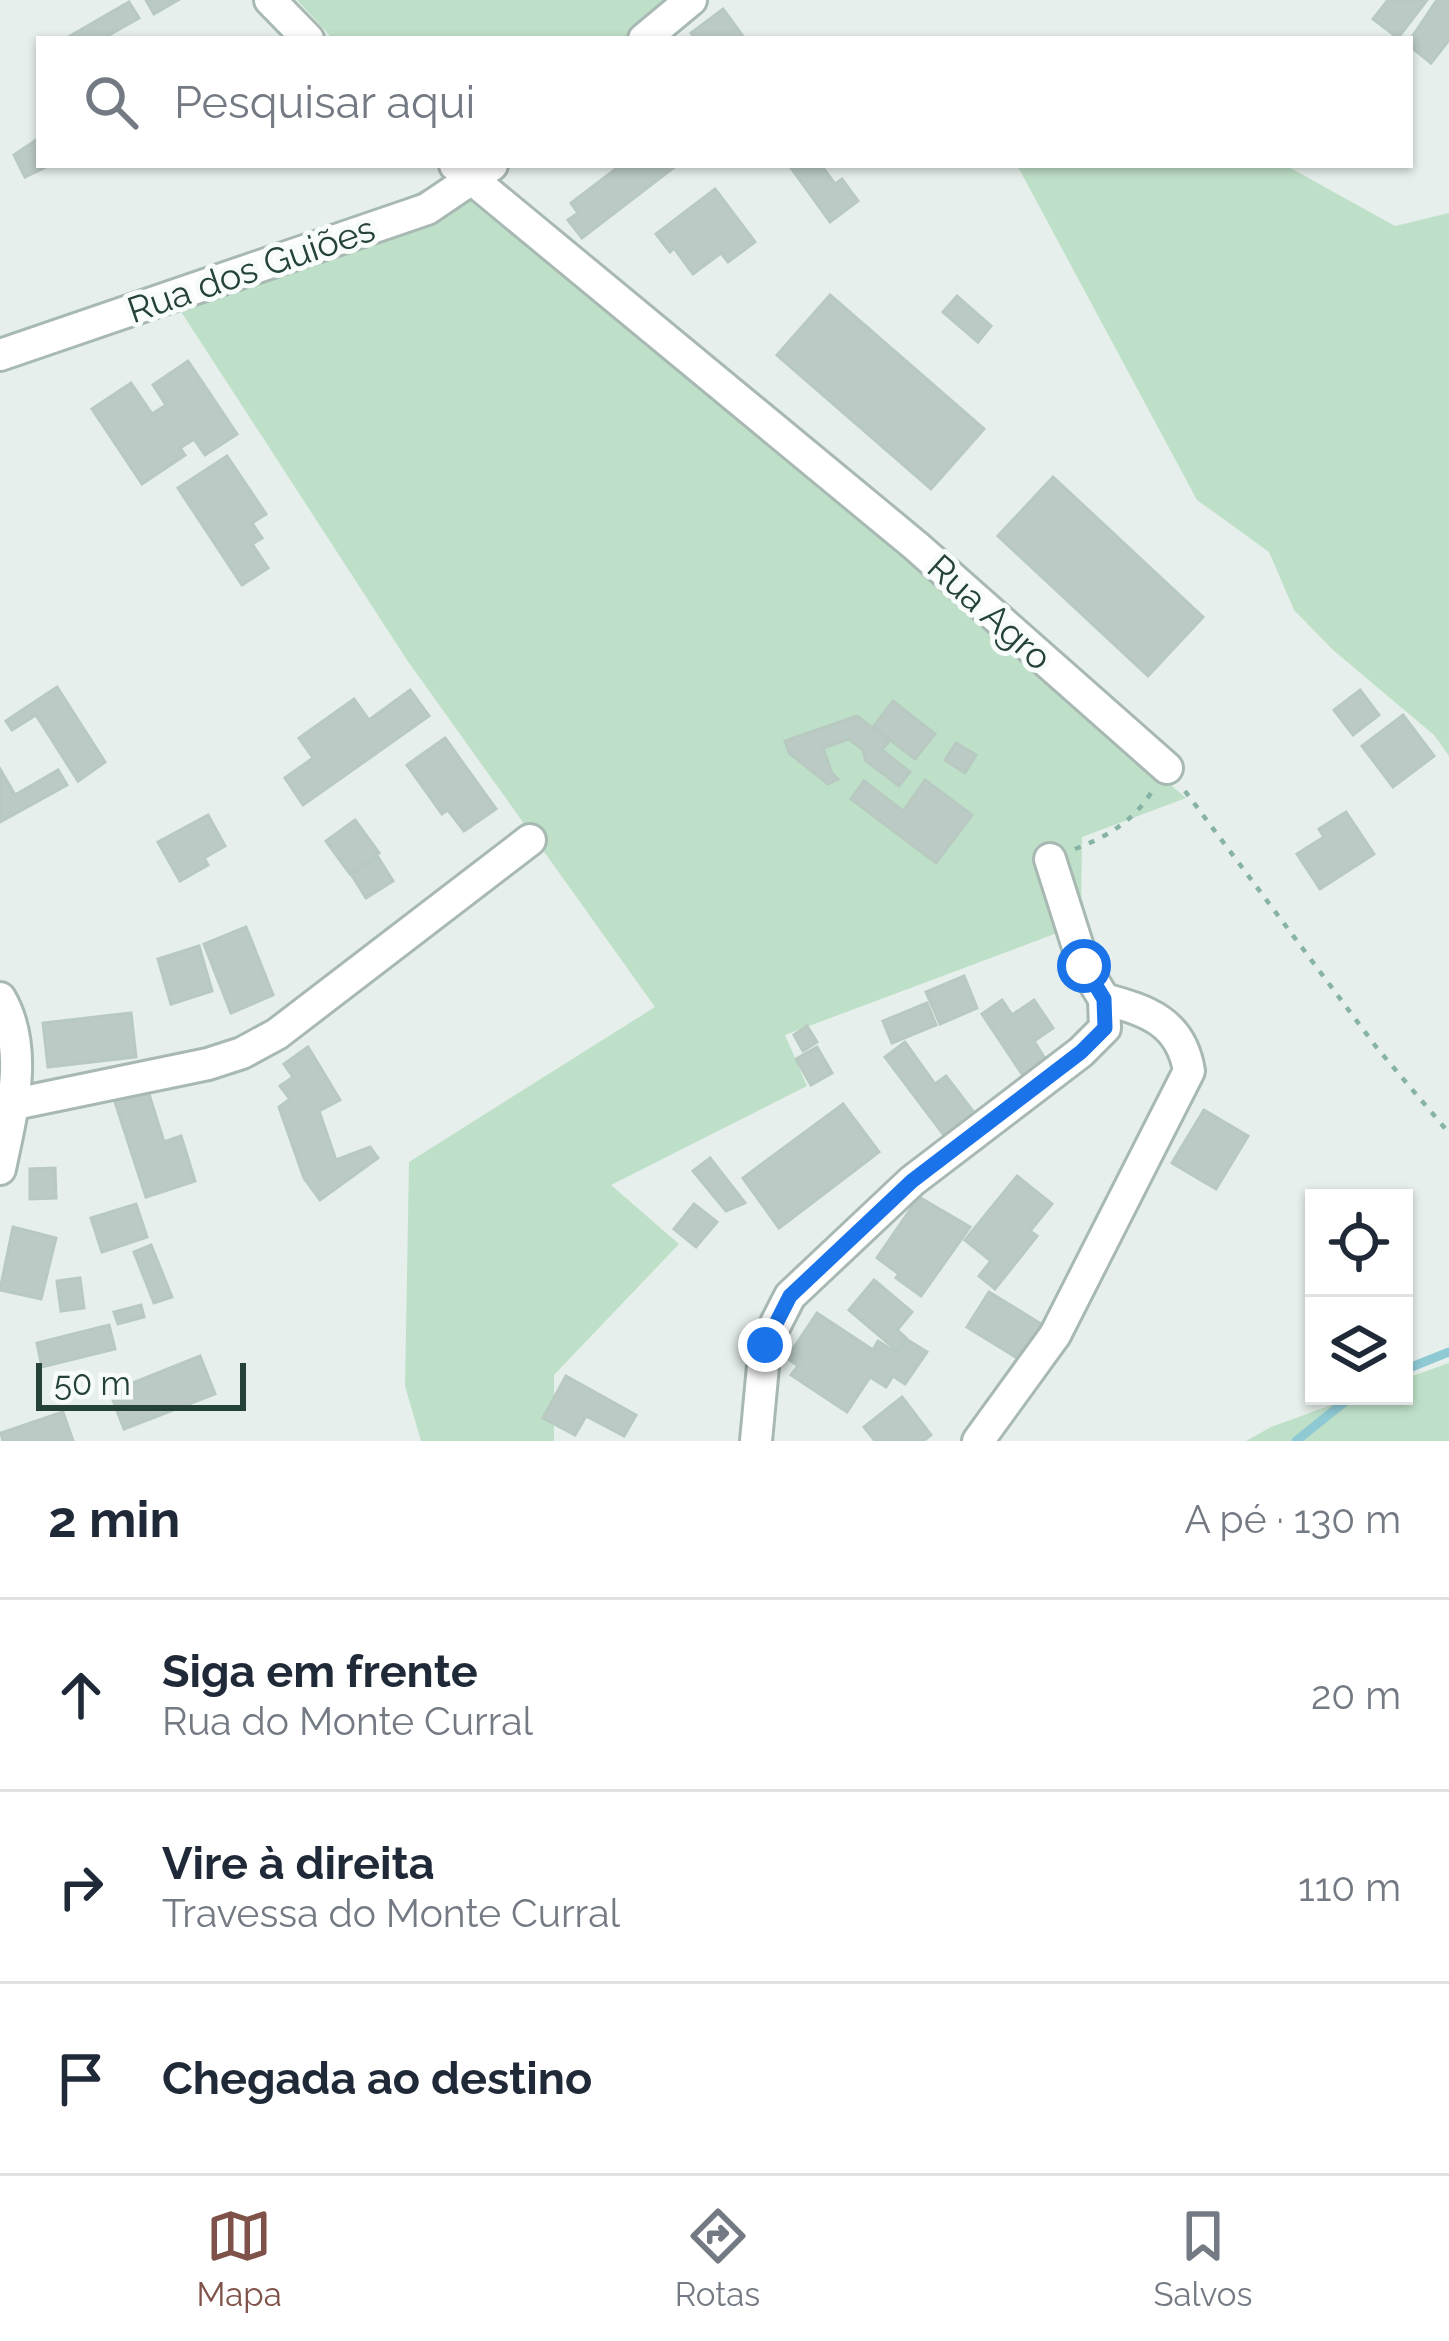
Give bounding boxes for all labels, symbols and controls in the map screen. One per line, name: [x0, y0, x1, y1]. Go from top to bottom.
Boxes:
search box: [36, 36, 1413, 168]
icon: search: [78, 69, 144, 135]
text: Pesquisar aqui: [174, 76, 475, 129]
street label: Rua dos Guiões: [122, 207, 380, 331]
street label: Rua Agro: [920, 546, 1060, 678]
route start: [1057, 939, 1111, 993]
map controls: [1305, 1189, 1413, 1405]
button: locate: [1305, 1189, 1413, 1297]
button: layers: [1305, 1297, 1413, 1405]
route end: [738, 1318, 792, 1372]
scale bar: [36, 1357, 246, 1410]
text: 50 m: [54, 1364, 131, 1403]
text: 2 min: [48, 1489, 180, 1549]
text: A pé · 130 m: [1185, 1496, 1401, 1542]
text: Siga em frente: [162, 1645, 478, 1698]
icon: ahead: [48, 1662, 114, 1728]
text: 20 m: [1311, 1672, 1401, 1718]
text: Rua do Monte Curral: [162, 1698, 533, 1744]
text: Vire à direita: [162, 1837, 435, 1890]
icon: right: [48, 1854, 114, 1920]
text: 110 m: [1298, 1864, 1401, 1910]
text: Travessa do Monte Curral: [162, 1890, 620, 1936]
icon: arrive: [48, 2046, 114, 2112]
text: Chegada ao destino: [162, 2052, 592, 2105]
tab: Mapa: [197, 2203, 282, 2314]
tab: Rotas: [675, 2203, 760, 2314]
tab: Salvos: [1153, 2203, 1252, 2314]

